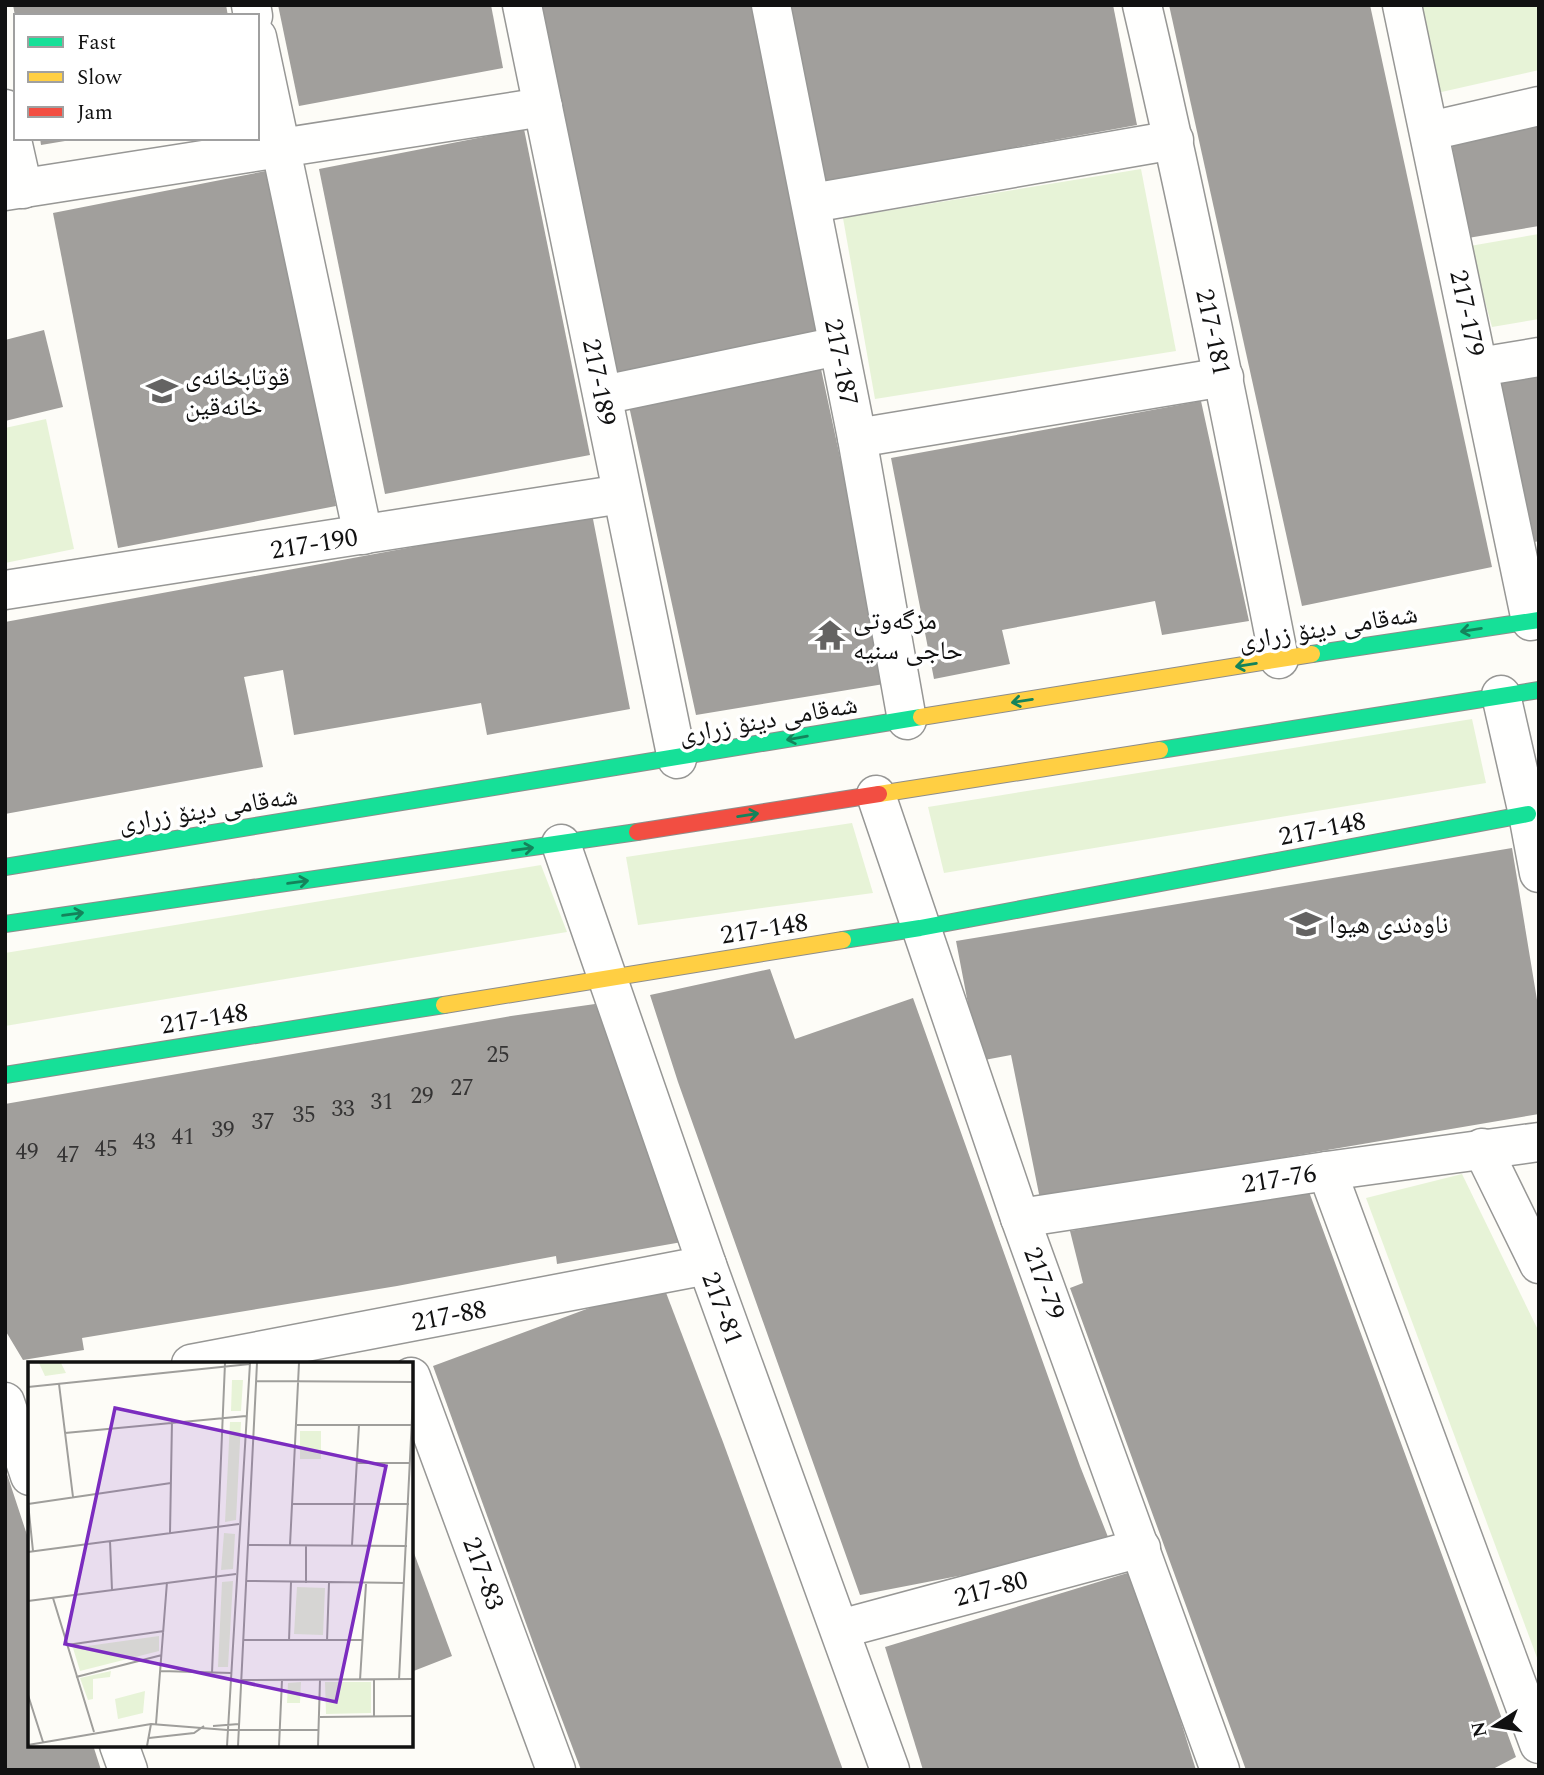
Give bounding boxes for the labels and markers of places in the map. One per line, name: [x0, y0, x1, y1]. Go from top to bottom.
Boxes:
place label: قوتابخانەی خانەقین: [185, 357, 290, 427]
school or university icon: قوتابخانەی خانەقین: [145, 374, 179, 408]
place label: مزگەوتی حاجی سنیە: [853, 601, 963, 671]
temple icon: مزگەوتی حاجی سنیە: [813, 618, 847, 652]
place label: ناوەندی هیوا: [1329, 905, 1448, 945]
school or university icon: ناوەندی هیوا: [1289, 907, 1323, 941]

